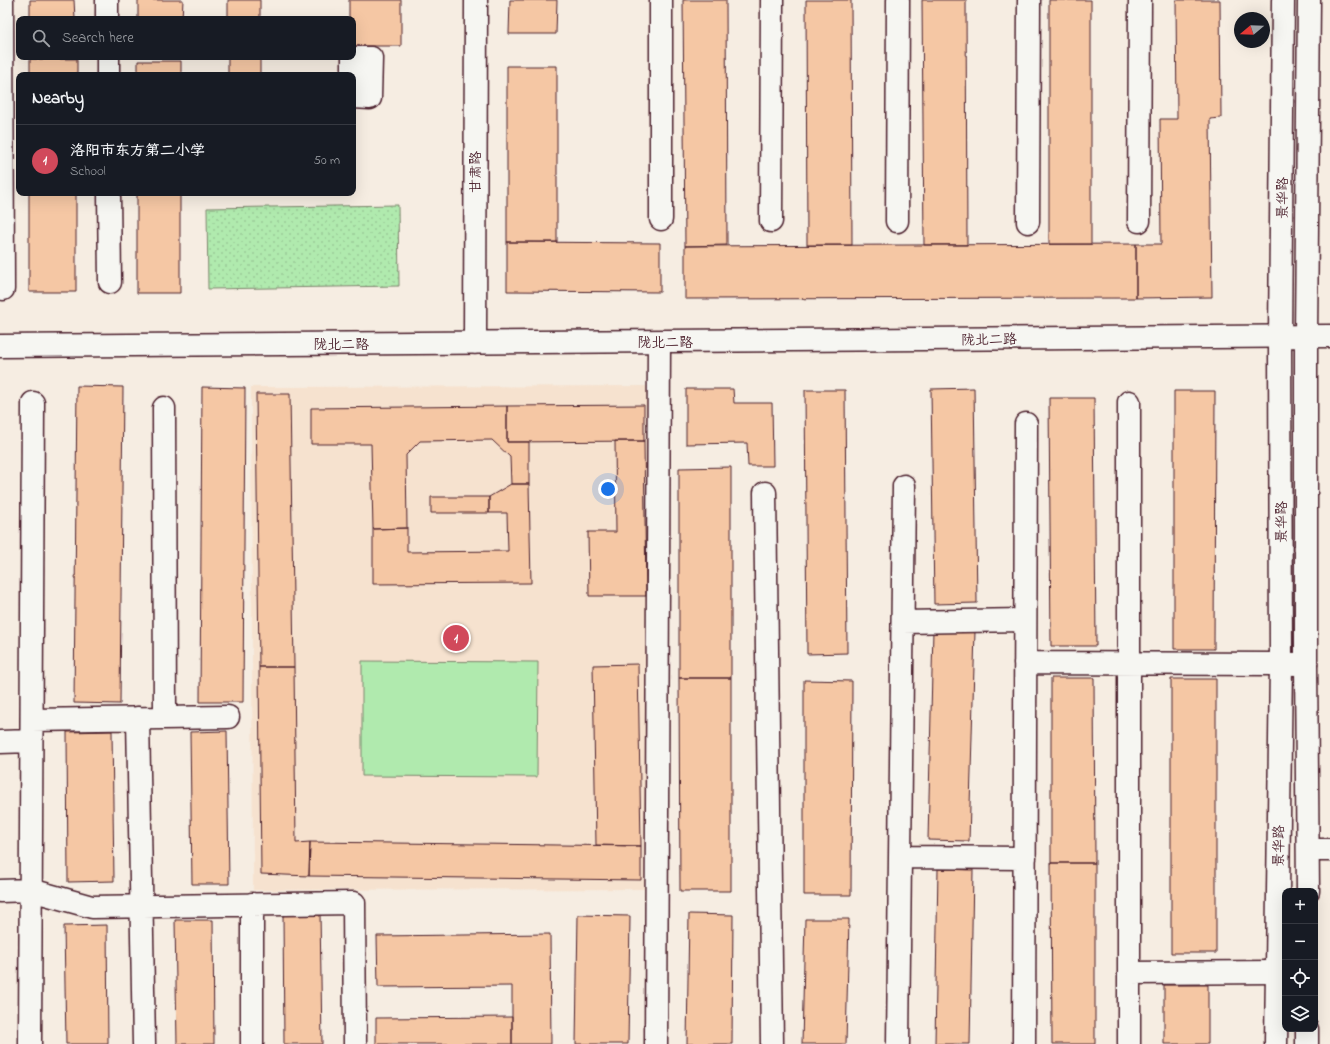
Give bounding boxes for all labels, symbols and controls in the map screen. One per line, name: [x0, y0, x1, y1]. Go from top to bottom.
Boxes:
north arrow: [1234, 12, 1270, 48]
search box: [16, 16, 356, 60]
icon: search: [30, 27, 52, 49]
text: Search here: [62, 27, 134, 49]
text: Nearby: [32, 86, 84, 111]
text: 洛阳市东方第二小学: [70, 140, 205, 162]
text: 1: [43, 151, 47, 170]
text: 50 m: [314, 151, 340, 170]
street label: 甘肃路: [466, 151, 487, 193]
text: School: [70, 162, 106, 181]
street label: 景华路: [1273, 177, 1294, 219]
street label: 陇北二路: [961, 330, 1017, 351]
street label: 陇北二路: [637, 333, 693, 354]
street label: 陇北二路: [313, 335, 369, 356]
your location: [598, 479, 618, 499]
street label: 景华路: [1272, 501, 1293, 543]
pin: 1: [443, 623, 469, 653]
street label: 景华路: [1269, 825, 1290, 867]
map controls: [1282, 888, 1318, 1032]
button: +: [1282, 888, 1318, 924]
button: −: [1282, 924, 1318, 960]
button: locate: [1282, 960, 1318, 996]
button: layers: [1282, 996, 1318, 1032]

